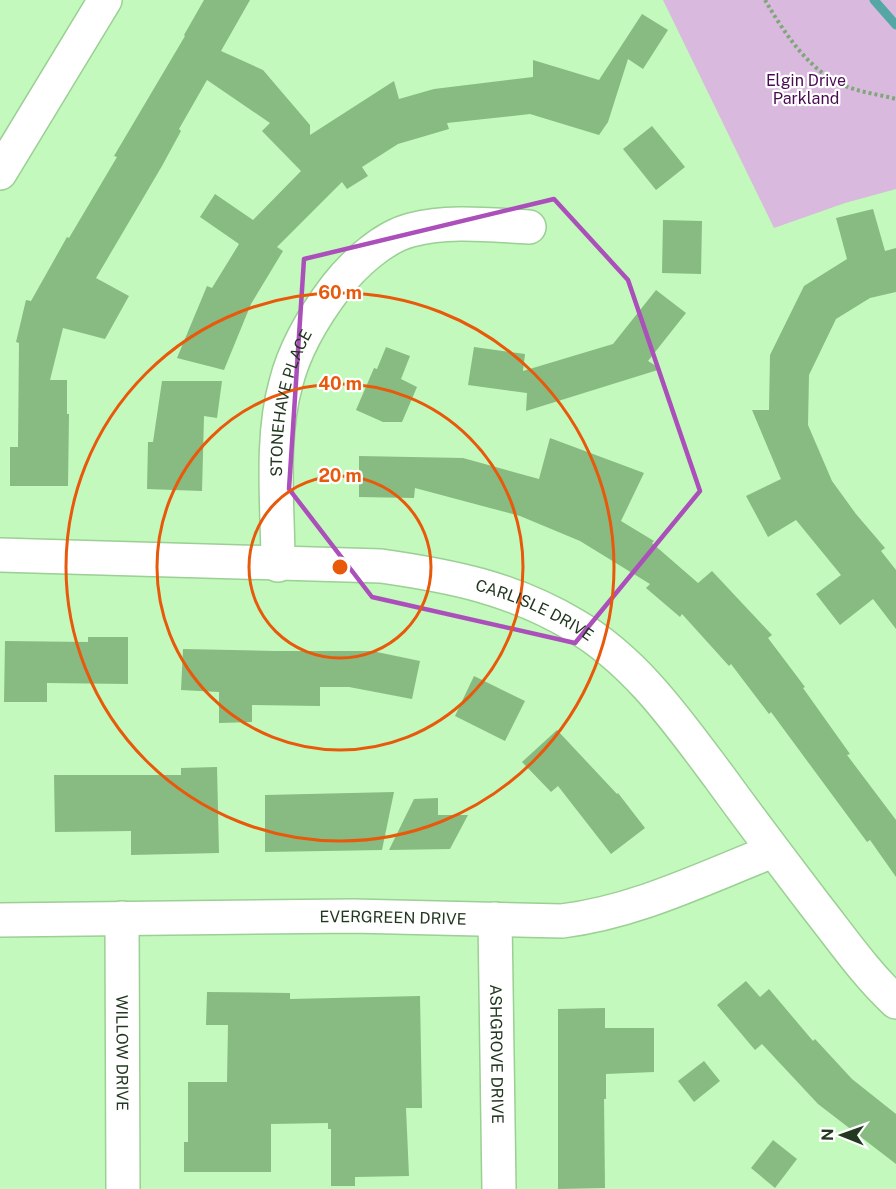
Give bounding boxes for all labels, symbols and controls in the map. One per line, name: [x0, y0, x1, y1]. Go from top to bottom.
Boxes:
park label: Elgin Drive Parkland: [766, 71, 846, 108]
text: 60 m: [318, 282, 362, 303]
street label: STONEHAVE PLACE: [267, 326, 316, 477]
text: 40 m: [318, 373, 362, 394]
text: 20 m: [318, 465, 362, 486]
centre of rings: [330, 557, 350, 577]
street label: CARLISLE DRIVE: [473, 576, 597, 645]
street label: EVERGREEN DRIVE: [319, 907, 467, 929]
street label: ASHGROVE DRIVE: [486, 984, 507, 1124]
street label: WILLOW DRIVE: [112, 995, 132, 1111]
north arrow: [812, 1105, 872, 1165]
text: N: [818, 1128, 837, 1141]

